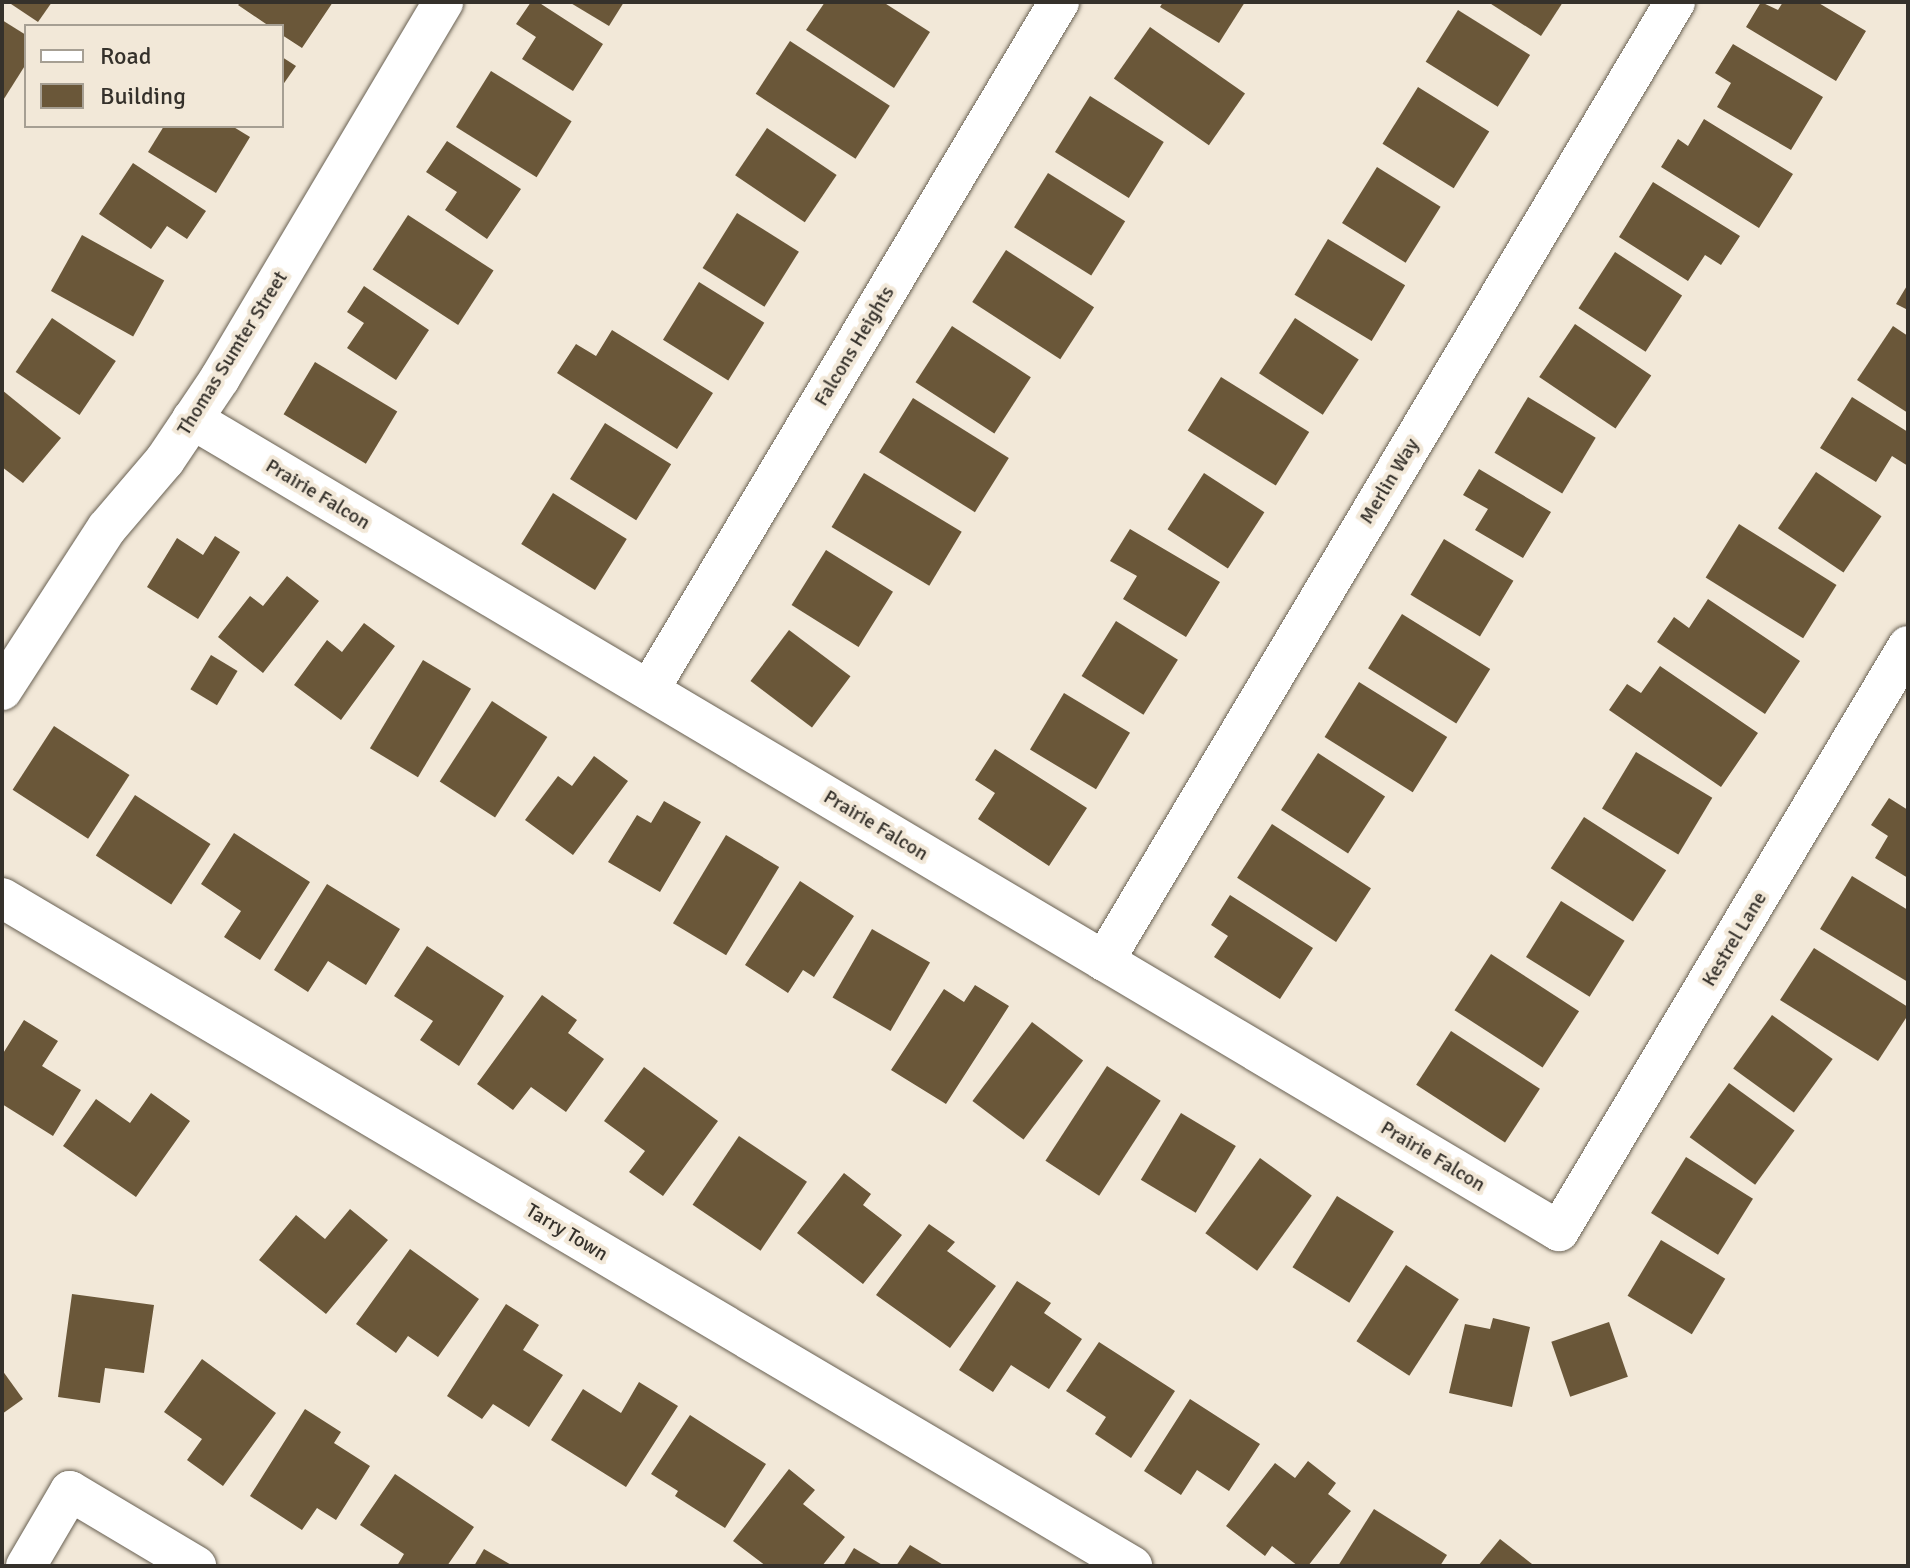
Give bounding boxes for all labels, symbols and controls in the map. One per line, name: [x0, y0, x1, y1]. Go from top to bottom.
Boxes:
legend: [24, 24, 284, 128]
text: Road: [100, 41, 151, 71]
text: Building: [100, 81, 186, 111]
street label: Thomas Sumter Street: [172, 266, 292, 440]
street label: Falcons Heights: [809, 282, 899, 410]
street label: Merlin Way: [1354, 434, 1424, 528]
street label: Prairie Falcon: [261, 453, 375, 535]
street label: Prairie Falcon: [819, 784, 933, 866]
street label: Kestrel Lane: [1696, 887, 1772, 991]
street label: Prairie Falcon: [1376, 1115, 1490, 1197]
street label: Tarry Town: [522, 1198, 612, 1266]

